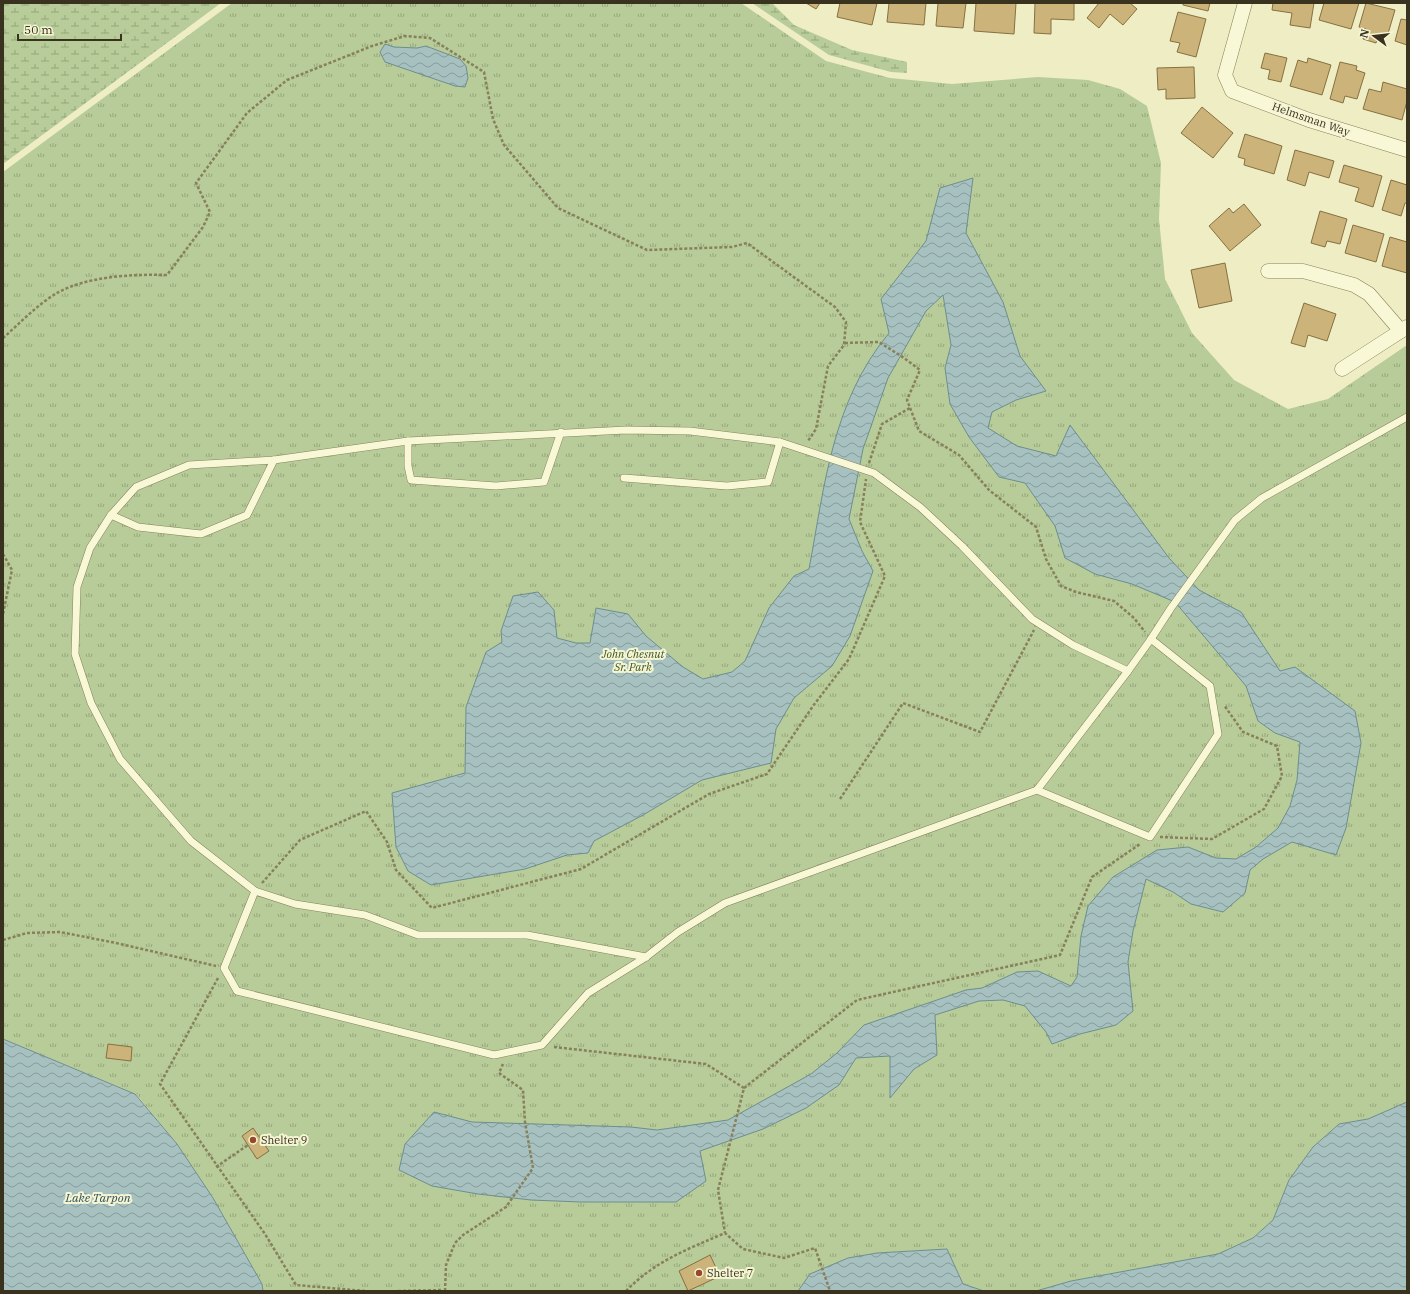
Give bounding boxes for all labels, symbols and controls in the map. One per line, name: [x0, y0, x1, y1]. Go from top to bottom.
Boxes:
scale bar: [18, 16, 121, 42]
north arrow: [1354, 16, 1394, 56]
text: 50 m: [24, 22, 53, 37]
text: N: [1356, 27, 1372, 39]
street label: Helmsman Way: [1270, 99, 1352, 139]
park label: John Chesnut Sr. Park: [601, 647, 665, 674]
place label: Shelter 9: [261, 1133, 307, 1147]
marker: Shelter 9: [248, 1135, 258, 1145]
water label: Lake Tarpon: [64, 1190, 131, 1205]
place label: Shelter 7: [707, 1266, 753, 1280]
marker: Shelter 7: [694, 1268, 704, 1278]

